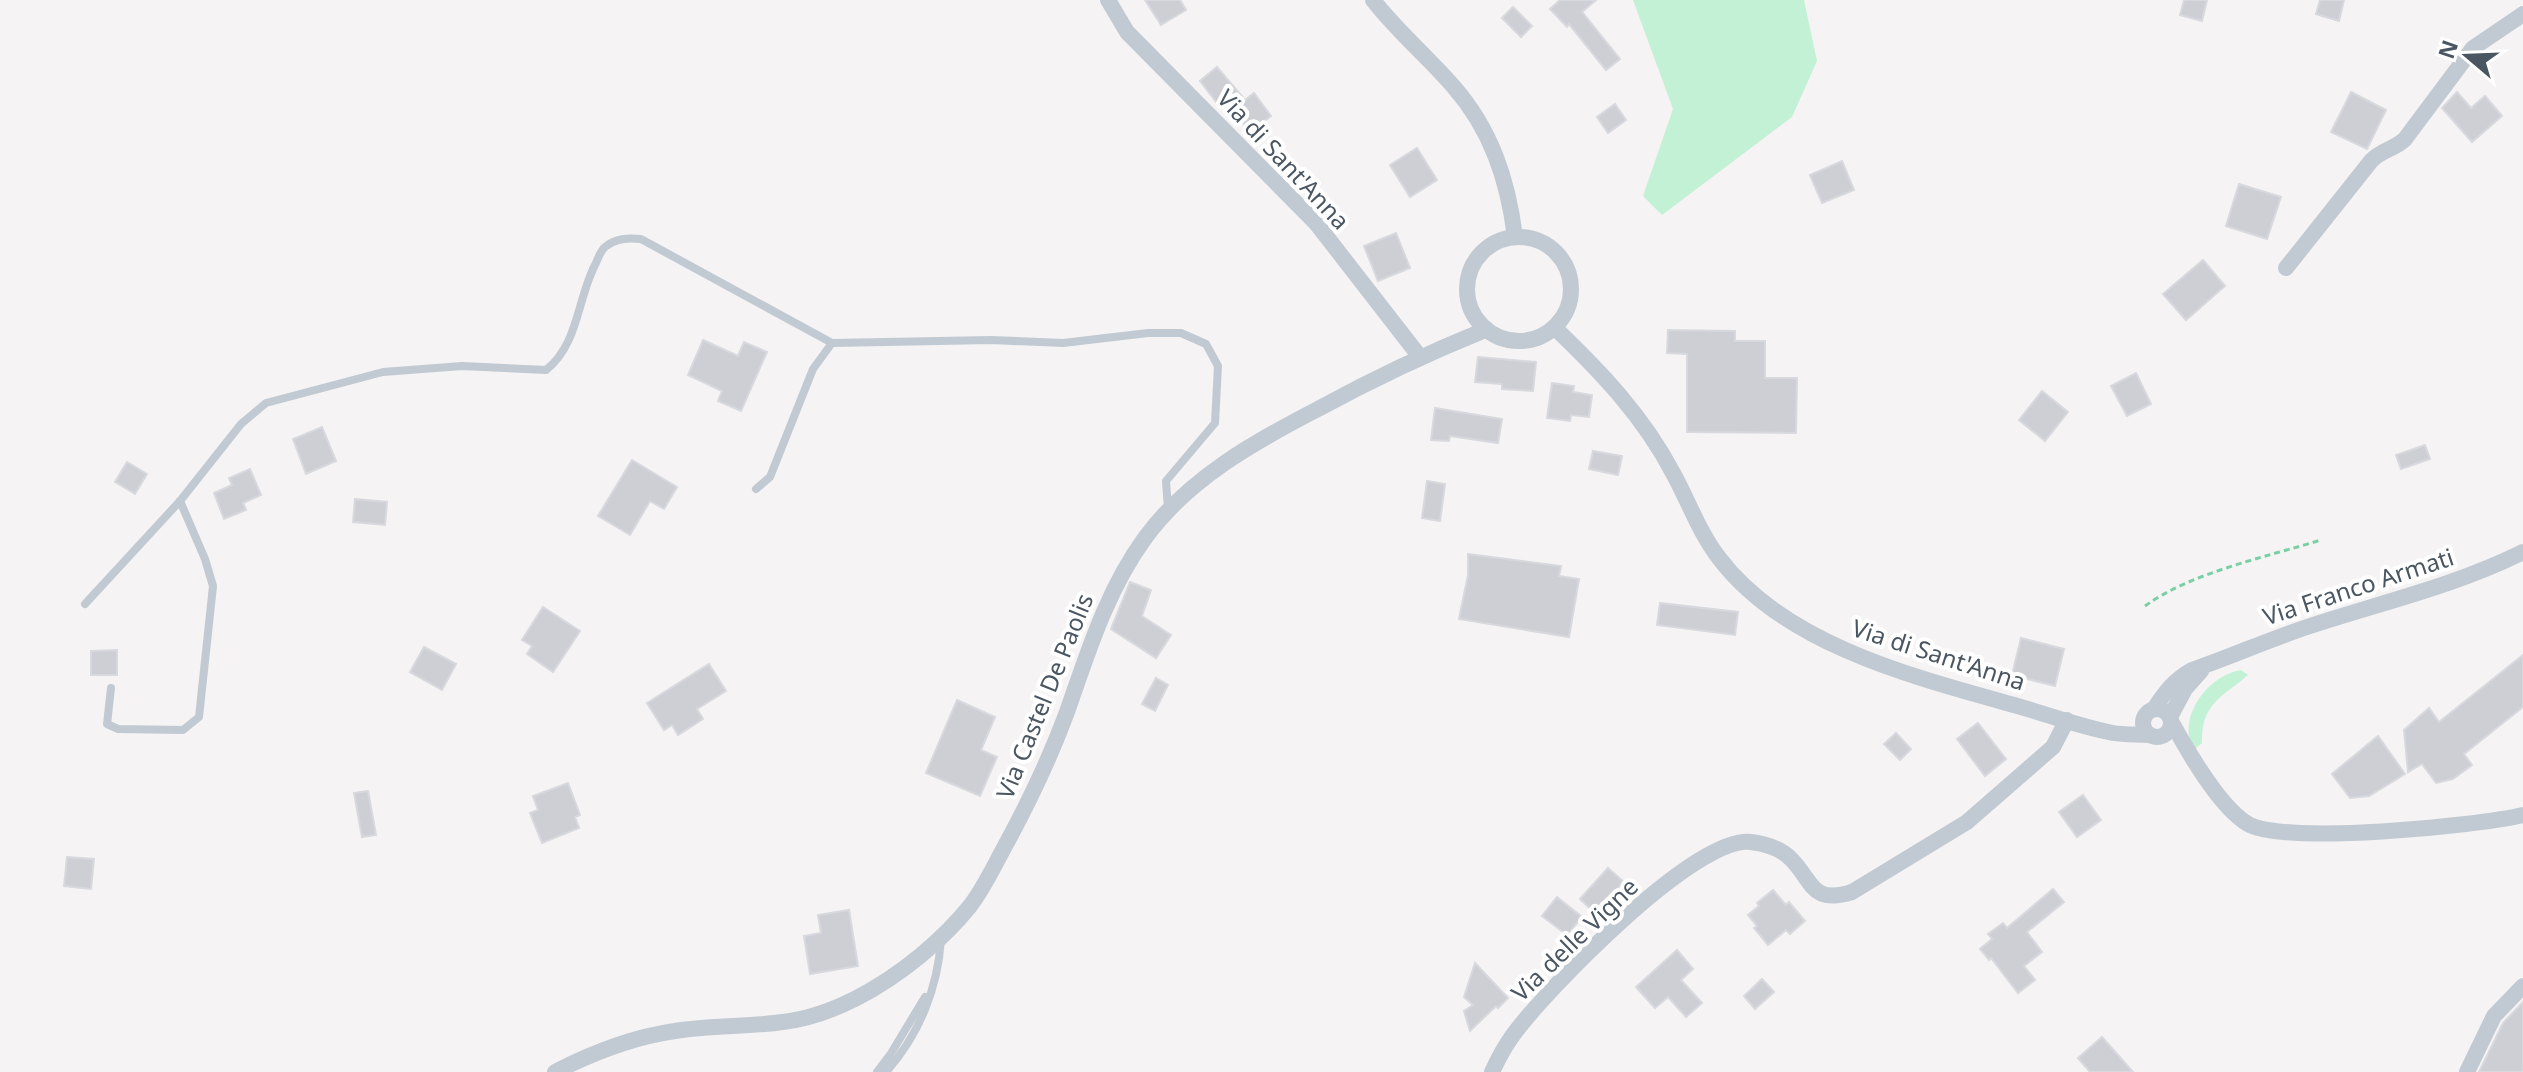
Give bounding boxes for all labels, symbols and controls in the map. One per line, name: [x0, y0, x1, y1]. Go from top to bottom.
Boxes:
north arrow: [2427, 16, 2507, 96]
text: N: [2430, 36, 2464, 63]
street label: Via di Sant'Anna: [1210, 82, 1358, 236]
street label: Via Franco Armati: [2258, 540, 2458, 632]
street label: Via Castel De Paolis: [988, 588, 1100, 804]
street label: Via di Sant'Anna: [1848, 610, 2030, 698]
street label: Via delle Vigne: [1503, 870, 1645, 1008]

